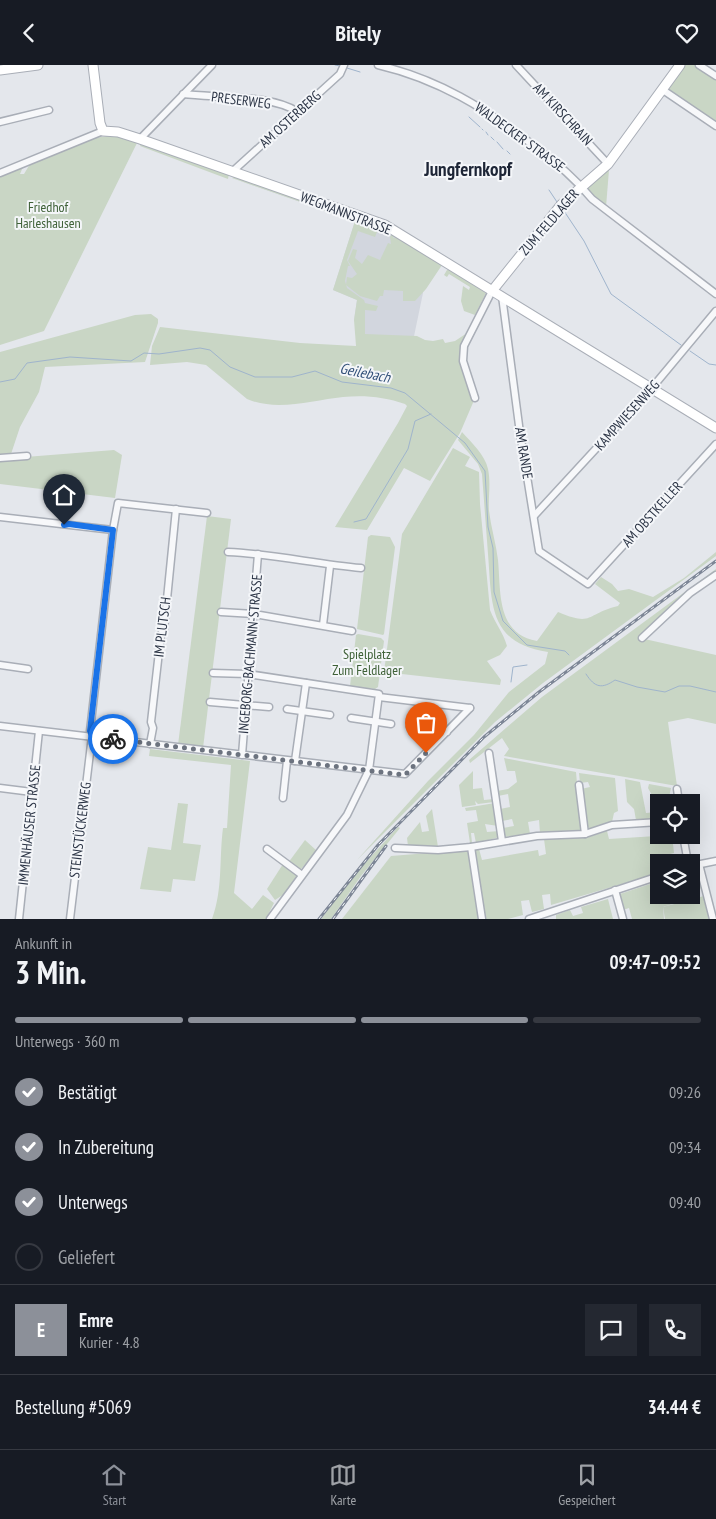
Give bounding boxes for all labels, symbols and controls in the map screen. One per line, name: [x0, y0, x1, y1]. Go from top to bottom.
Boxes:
icon: back: [15, 19, 43, 47]
text: Bitely: [335, 19, 381, 47]
icon: heart: [673, 19, 701, 47]
street label: AM KIRSCHRAIN: [529, 79, 597, 149]
street label: AM OSTERBERG: [255, 86, 325, 151]
street label: PRESERWEG: [210, 87, 272, 113]
street label: WALDECKER STRASSE: [471, 98, 569, 176]
district label: Jungfernkopf: [423, 157, 513, 181]
street label: ZUM FELDLAGER: [515, 185, 583, 259]
street label: WEGMANNSTRASSE: [298, 187, 394, 239]
park label: Friedhof Harleshausen: [15, 198, 81, 232]
water label: Geilebach: [338, 358, 393, 387]
street label: KAMPWIESENWEG: [591, 376, 664, 454]
street label: AM RANDE: [511, 426, 537, 480]
pin: [43, 474, 85, 525]
street label: AM OBSTKELLER: [618, 477, 686, 551]
icon: home: [50, 481, 78, 509]
street label: INGEBORG-BACHMANN-STRASSE: [234, 573, 266, 735]
street label: IM PLUTSCH: [149, 596, 175, 658]
park label: Spielplatz Zum Feldlager: [332, 645, 402, 679]
pin: [405, 702, 447, 753]
icon: bag: [412, 709, 440, 737]
courier: [88, 714, 138, 764]
icon: bike: [99, 725, 127, 753]
street label: IMMENHÄUSER STRASSE: [14, 764, 44, 886]
street label: STEINSTÜCKERWEG: [65, 781, 95, 879]
map controls: [650, 794, 700, 904]
button: locate: [650, 794, 700, 844]
button: layers: [650, 854, 700, 904]
text: Ankunft in: [15, 933, 72, 953]
text: 09:47–09:52: [609, 950, 701, 974]
text: 3 Min.: [15, 951, 86, 993]
text: Unterwegs · 360 m: [15, 1031, 119, 1051]
icon: check: [15, 1078, 43, 1106]
text: Bestätigt: [58, 1080, 117, 1104]
text: 09:26: [669, 1082, 701, 1102]
icon: check: [15, 1133, 43, 1161]
text: In Zubereitung: [58, 1135, 154, 1159]
text: 09:34: [669, 1137, 701, 1157]
icon: check: [15, 1188, 43, 1216]
text: Unterwegs: [58, 1190, 128, 1214]
text: 09:40: [669, 1192, 701, 1212]
text: Geliefert: [58, 1245, 115, 1269]
button: chat: [585, 1304, 637, 1356]
button: phone: [649, 1304, 701, 1356]
text: Emre: [79, 1308, 113, 1332]
text: E: [37, 1318, 45, 1342]
text: Kurier · 4.8: [79, 1332, 140, 1352]
text: Bestellung #5069: [15, 1395, 132, 1419]
text: 34.44 €: [648, 1395, 701, 1419]
tab: Start: [100, 1461, 128, 1509]
tab: Karte: [329, 1461, 357, 1509]
tab: Gespeichert: [558, 1461, 616, 1509]

